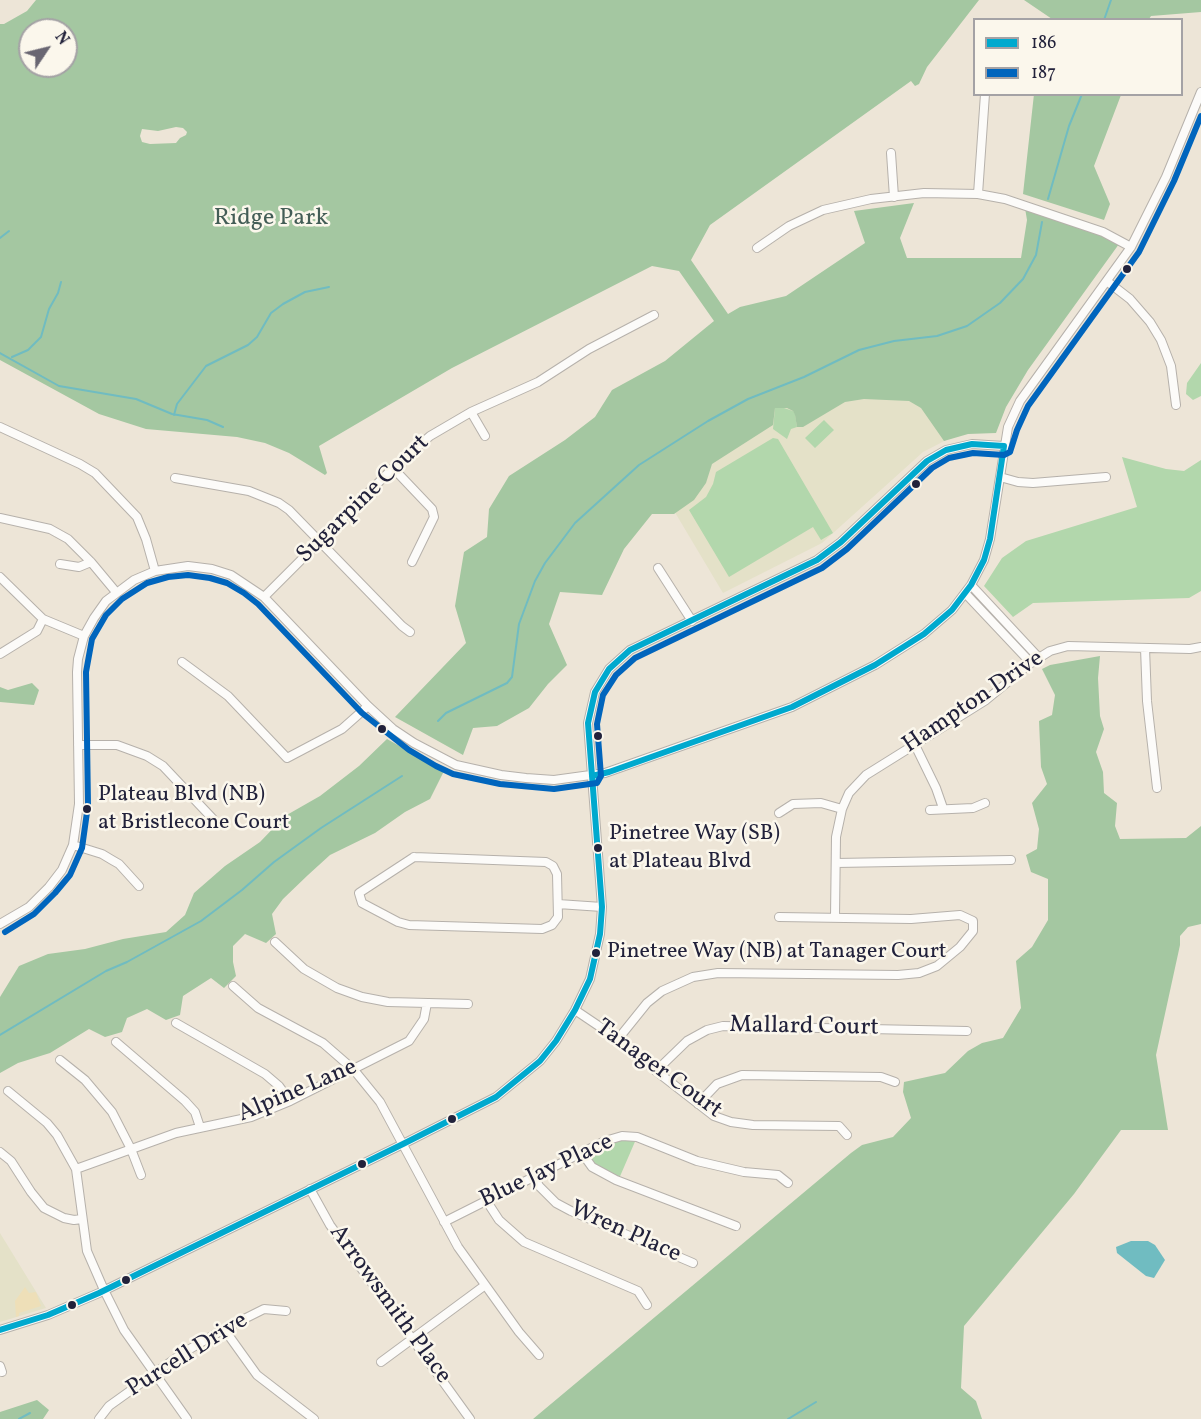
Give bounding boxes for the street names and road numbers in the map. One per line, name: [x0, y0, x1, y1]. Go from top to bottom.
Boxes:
street label: Sugarpine Court: [292, 430, 436, 570]
street label: Hampton Drive: [898, 645, 1050, 761]
street label: Mallard Court: [729, 1012, 879, 1044]
street label: Tanager Court: [589, 1014, 727, 1126]
street label: Alpine Lane: [234, 1054, 362, 1130]
street label: Blue Jay Place: [476, 1129, 618, 1215]
street label: Wren Place: [565, 1196, 685, 1270]
street label: Arrowsmith Place: [322, 1220, 456, 1390]
street label: Purcell Drive: [122, 1307, 254, 1405]

